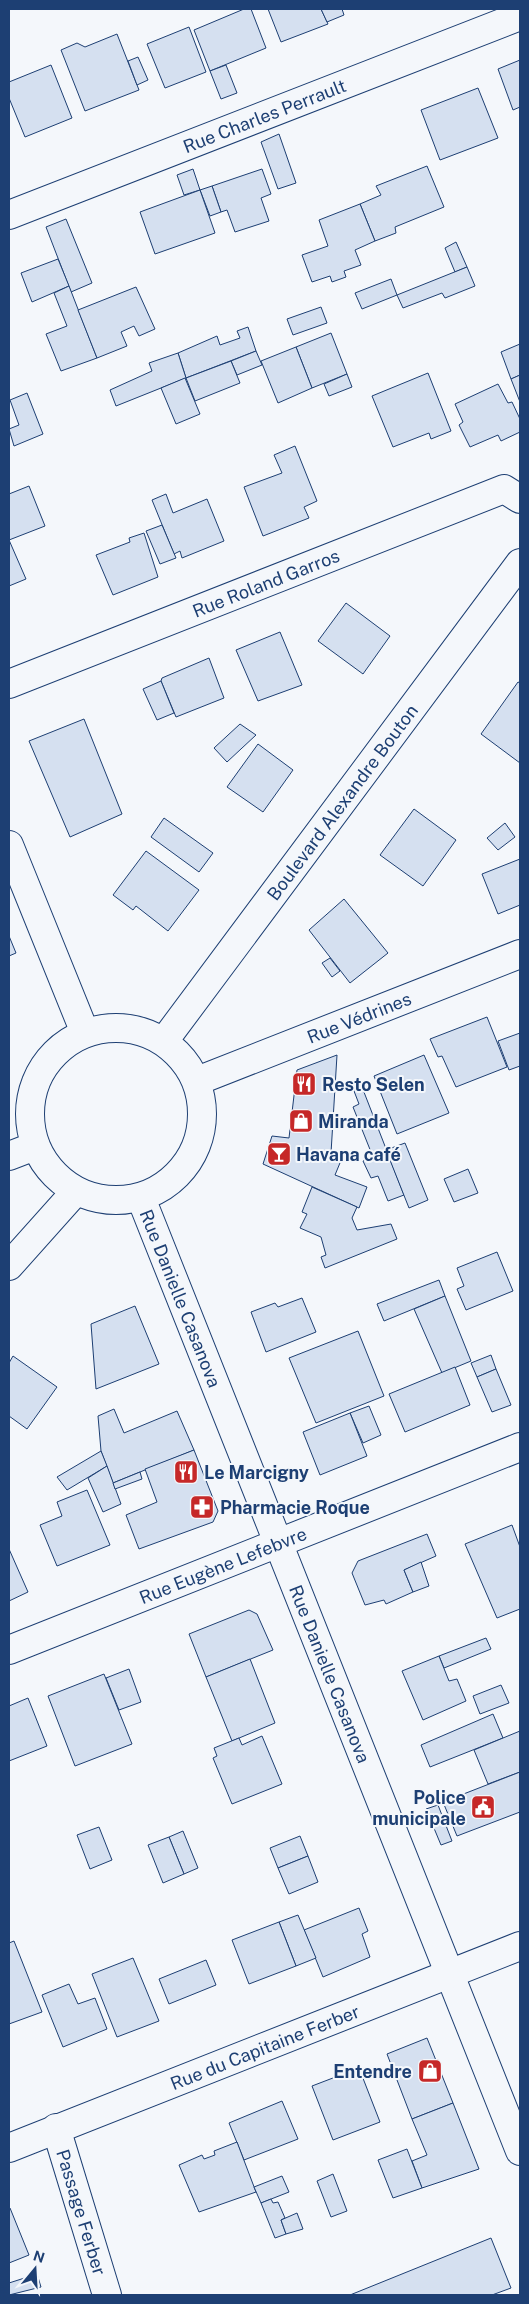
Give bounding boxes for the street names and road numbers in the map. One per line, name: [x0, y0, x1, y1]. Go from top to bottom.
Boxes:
street label: Rue Charles Perrault: [180, 74, 349, 157]
street label: Rue Roland Garros: [189, 544, 342, 621]
street label: Boulevard Alexandre Bouton: [262, 700, 422, 904]
street label: Rue Védrines: [304, 987, 414, 1047]
street label: Rue Danielle Casanova: [136, 1206, 226, 1390]
street label: Rue Eugène Lefebvre: [136, 1522, 309, 1608]
street label: Rue Danielle Casanova: [285, 1582, 375, 1766]
street label: Rue du Capitaine Ferber: [167, 2000, 362, 2094]
street label: Passage Ferber: [53, 2147, 111, 2278]

